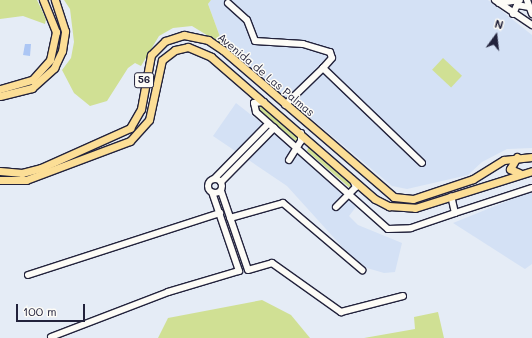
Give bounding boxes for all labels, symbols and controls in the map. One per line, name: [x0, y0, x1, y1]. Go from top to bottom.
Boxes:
north arrow: [476, 16, 516, 56]
text: N: [493, 16, 505, 32]
street label: Avenida de Las Palmas: [215, 31, 317, 119]
road number: 56: [134, 72, 154, 88]
scale bar: [18, 296, 87, 322]
text: 100 m: [23, 303, 57, 319]

